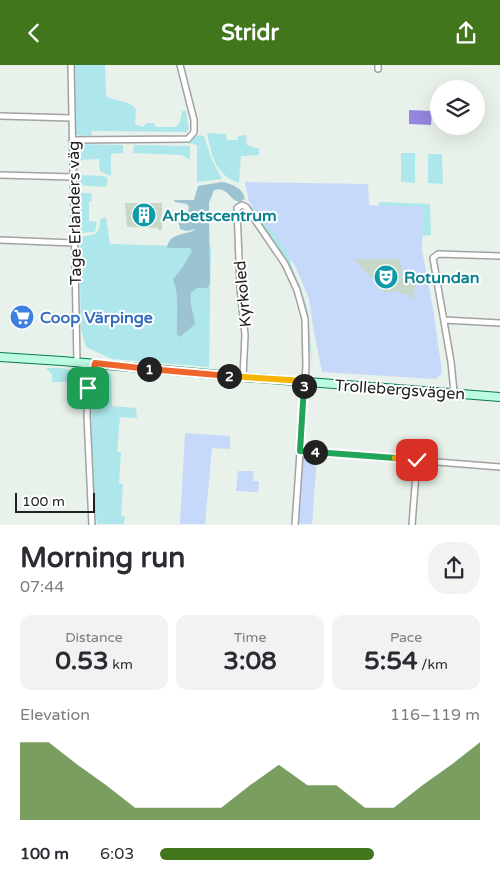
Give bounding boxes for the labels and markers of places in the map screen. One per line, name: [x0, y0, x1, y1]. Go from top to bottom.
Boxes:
building icon: Arbetscentrum: [131, 202, 157, 228]
place label: Arbetscentrum: [162, 206, 277, 226]
theatre icon: Rotundan: [373, 264, 399, 290]
place label: Rotundan: [404, 268, 480, 288]
supermarket icon: Coop Värpinge: [9, 304, 35, 330]
place label: Coop Värpinge: [40, 308, 153, 328]
pin: 1: [136, 357, 162, 381]
pin: 2: [216, 363, 242, 389]
pin: [67, 367, 109, 409]
pin: 3: [292, 373, 316, 399]
pin: 4: [302, 439, 328, 465]
pin: [396, 439, 438, 481]

